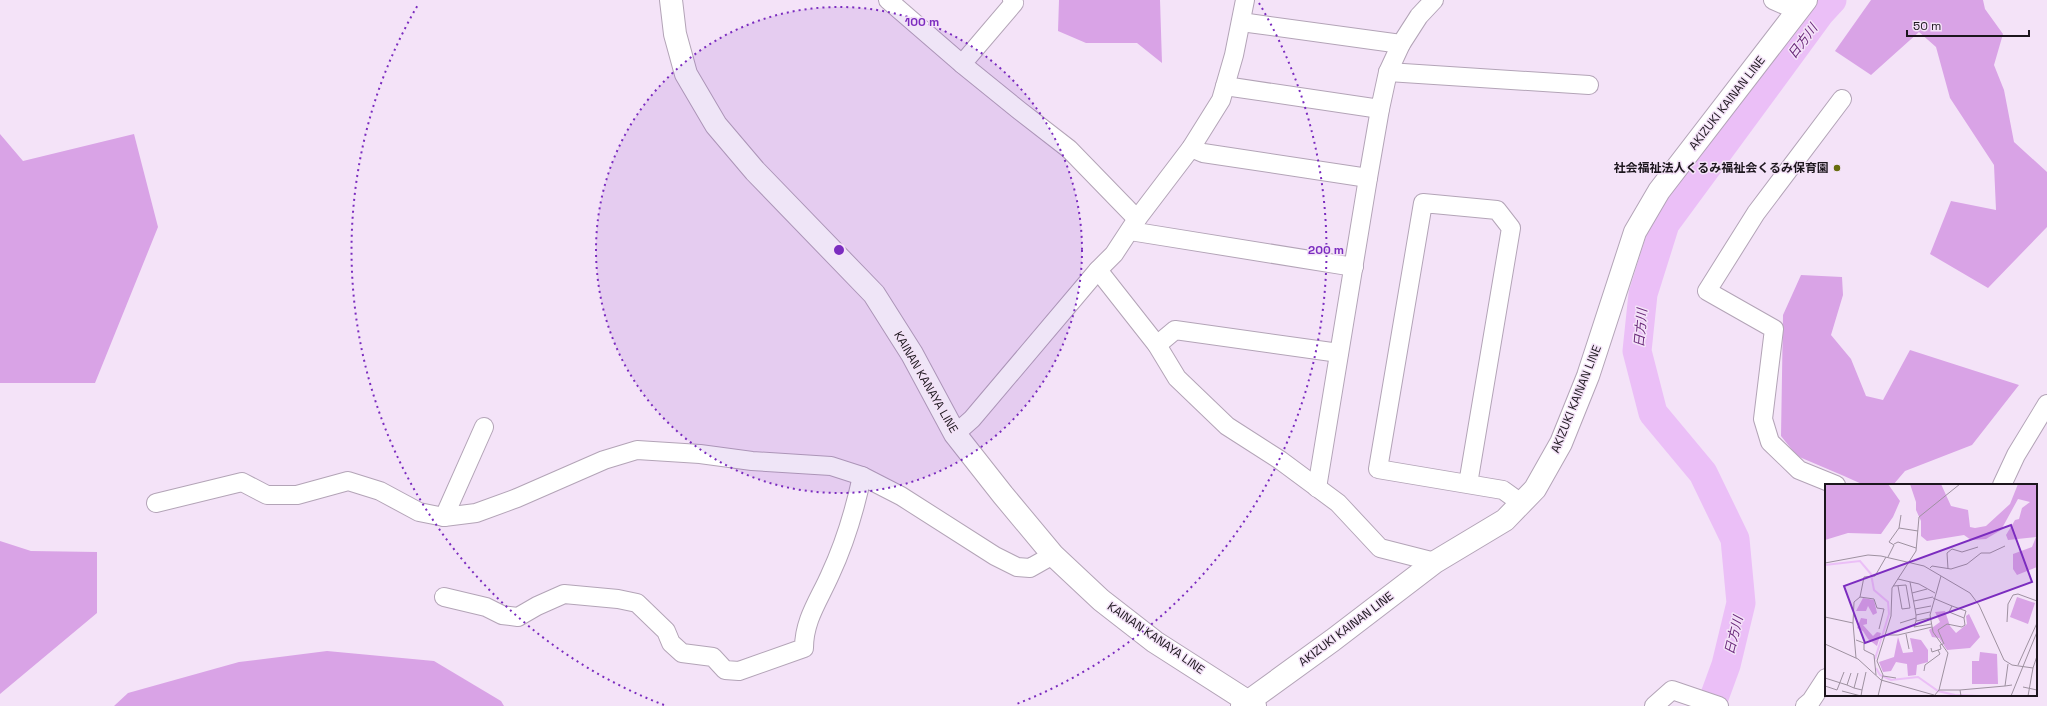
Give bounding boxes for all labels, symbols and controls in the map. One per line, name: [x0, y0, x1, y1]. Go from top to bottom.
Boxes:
scale bar: [1907, 12, 2029, 38]
text: 100 m: [905, 14, 939, 30]
text: 50 m: [1913, 18, 1941, 34]
water label: 日方川: [1784, 19, 1822, 62]
street label: AKIZUKI KAINAN LINE: [1685, 53, 1769, 153]
place label: 社会福祉法人くるみ福祉会くるみ保育園: [1613, 160, 1829, 176]
marker: 社会福祉法人くるみ福祉会くるみ保育園: [1832, 163, 1842, 173]
text: 200 m: [1308, 242, 1344, 258]
centre of rings: [832, 243, 846, 257]
water label: 日方川: [1630, 306, 1651, 348]
street label: KAINAN KANAYA LINE: [890, 328, 962, 436]
street label: AKIZUKI KAINAN LINE: [1547, 343, 1605, 455]
inset map: [1825, 484, 2037, 696]
street label: AKIZUKI KAINAN LINE: [1295, 588, 1397, 670]
street label: KAINAN KANAYA LINE: [1104, 598, 1208, 678]
water label: 日方川: [1721, 612, 1747, 656]

